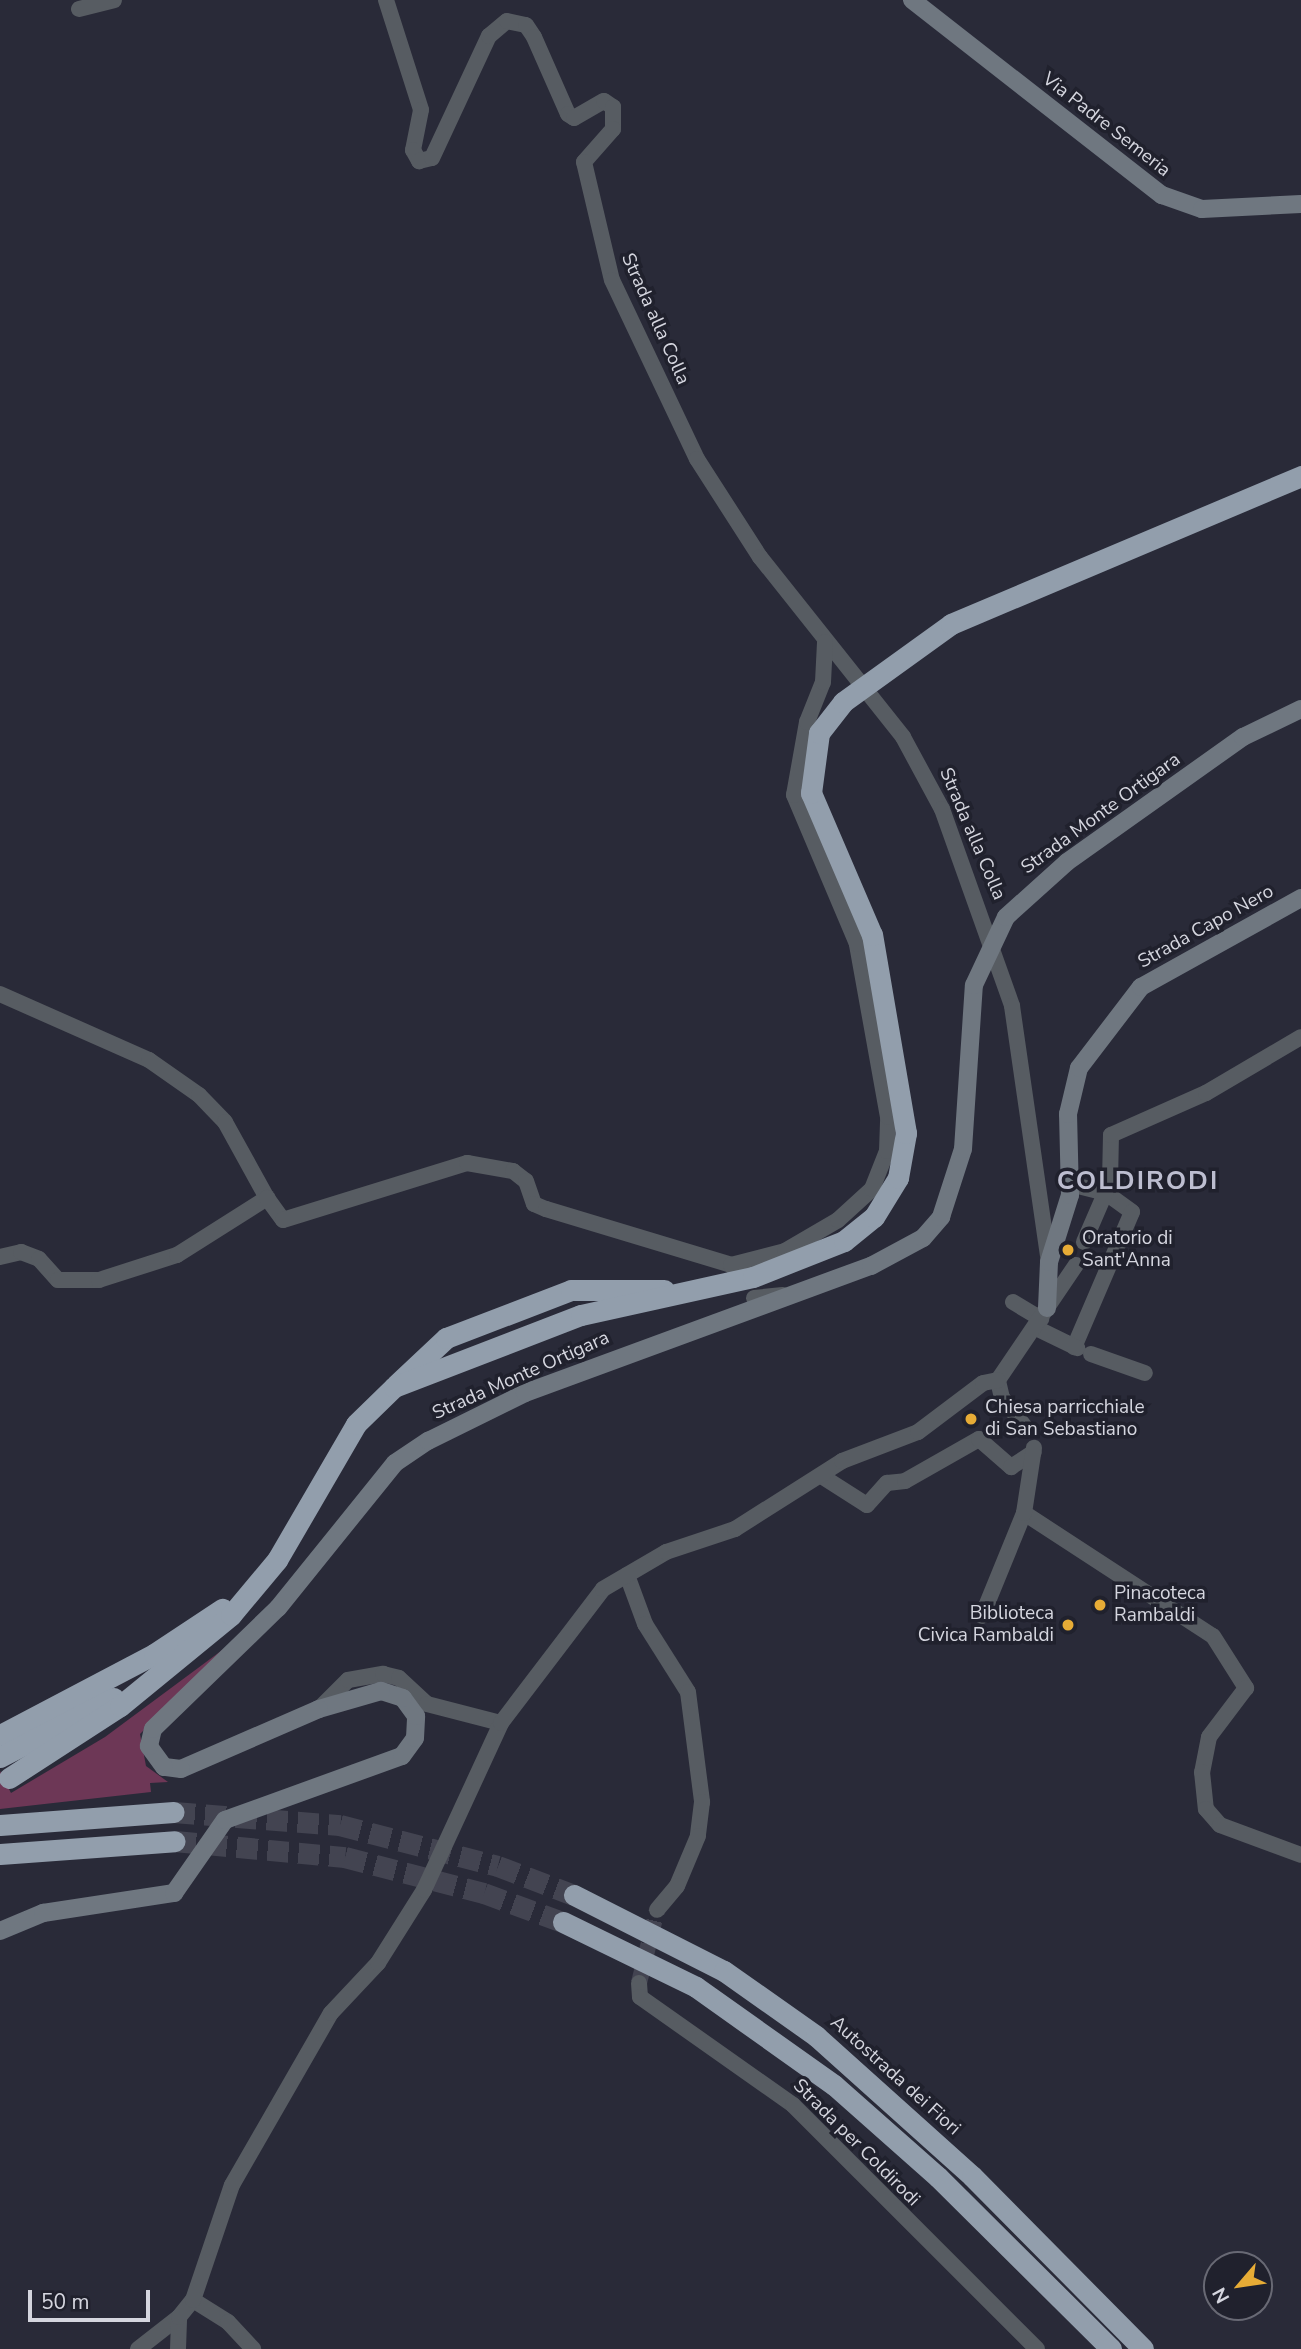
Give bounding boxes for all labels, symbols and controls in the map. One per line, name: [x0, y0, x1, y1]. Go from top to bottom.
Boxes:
street label: Via Padre Semeria: [1037, 68, 1175, 182]
street label: Strada alla Colla: [616, 250, 694, 388]
street label: Strada Monte Ortigara: [1017, 749, 1185, 879]
street label: Strada alla Colla: [934, 764, 1010, 904]
street label: Strada Capo Nero: [1134, 880, 1278, 974]
district label: COLDIRODI: [1058, 1165, 1218, 1197]
place label: Oratorio di Sant'Anna: [1082, 1228, 1173, 1272]
marker: Oratorio di Sant'Anna: [1060, 1242, 1076, 1258]
street label: Strada Monte Ortigara: [429, 1327, 613, 1425]
place label: Chiesa parricchiale di San Sebastiano: [985, 1397, 1145, 1441]
marker: Chiesa parricchiale di San Sebastiano: [963, 1411, 979, 1427]
place label: Pinacoteca Rambaldi: [1114, 1583, 1206, 1627]
marker: Pinacoteca Rambaldi: [1092, 1597, 1108, 1613]
place label: Biblioteca Civica Rambaldi: [918, 1603, 1054, 1647]
marker: Biblioteca Civica Rambaldi: [1060, 1617, 1076, 1633]
street label: Autostrada dei Fiori: [825, 2012, 965, 2140]
street label: Strada per Coldirodi: [788, 2075, 924, 2211]
north arrow: [1203, 2251, 1273, 2321]
scale bar: [32, 2276, 154, 2320]
text: N: [1207, 2283, 1236, 2308]
text: 50 m: [41, 2288, 90, 2316]

